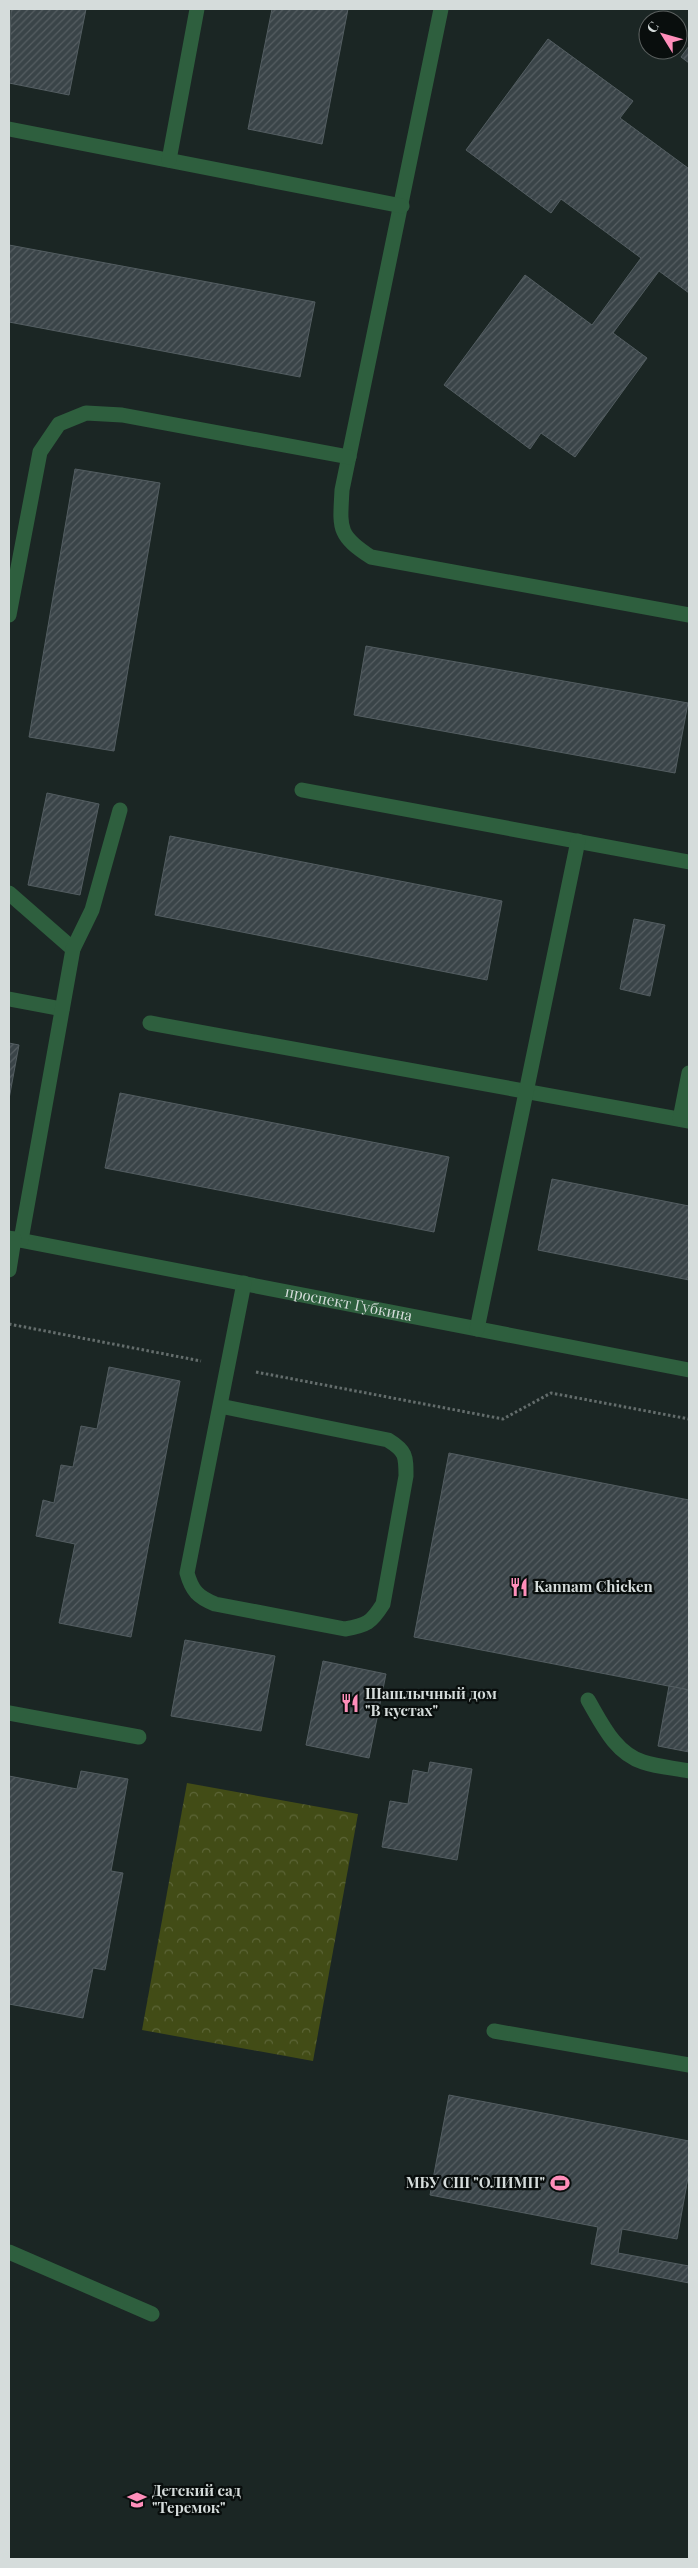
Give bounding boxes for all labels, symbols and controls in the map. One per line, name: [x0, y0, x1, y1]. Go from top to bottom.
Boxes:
north arrow: [638, 10, 688, 60]
text: С: [642, 17, 663, 37]
street label: проспект Губкина: [283, 1281, 415, 1325]
restaurant icon: Kannam Chicken: [508, 1576, 530, 1598]
place label: Kannam Chicken: [534, 1576, 653, 1596]
place label: Шашлычный дом "В кустах": [365, 1683, 497, 1720]
restaurant icon: Шашлычный дом "В кустах": [339, 1692, 361, 1714]
place label: МБУ СШ "ОЛИМП": [406, 2172, 545, 2192]
sports icon: МБУ СШ "ОЛИМП": [549, 2172, 571, 2194]
place label: Детский сад "Теремок": [152, 2480, 241, 2517]
school or university icon: Детский сад "Теремок": [126, 2489, 148, 2511]

